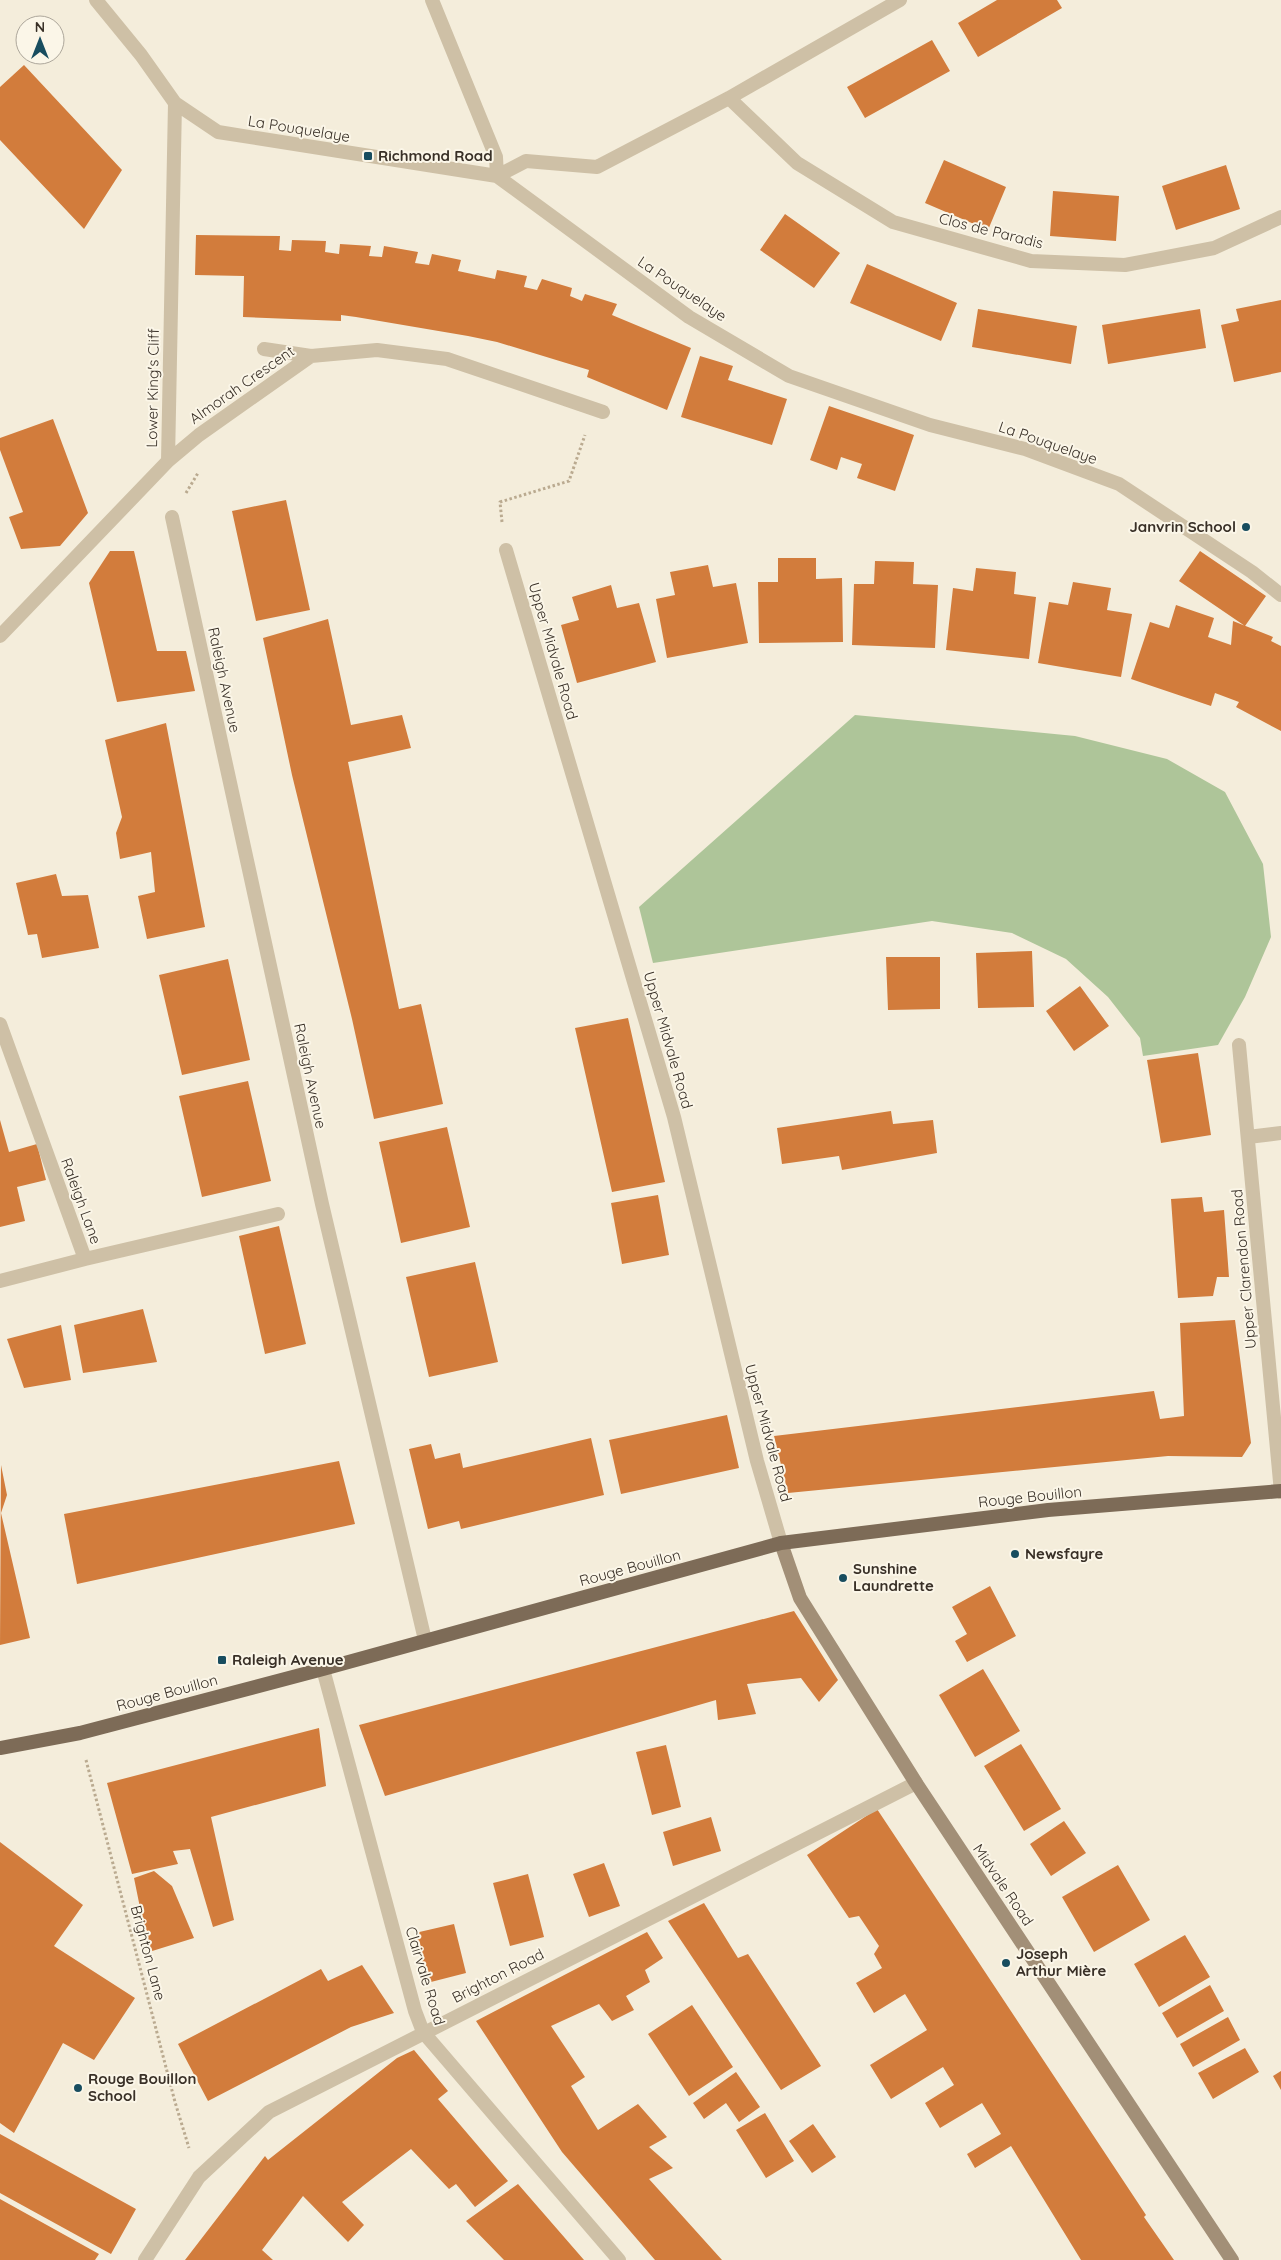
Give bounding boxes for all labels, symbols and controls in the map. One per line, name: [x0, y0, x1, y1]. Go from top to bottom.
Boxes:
north arrow: [15, 15, 65, 65]
text: N: [35, 18, 45, 36]
street label: La Pouquelaye: [247, 111, 351, 146]
place label: Richmond Road: [378, 146, 493, 165]
marker: Richmond Road: [362, 150, 374, 162]
street label: Clos de Paradis: [937, 208, 1045, 253]
street label: La Pouquelaye: [634, 252, 730, 325]
street label: Lower King's Cliff: [142, 328, 163, 448]
street label: Almorah Crescent: [185, 341, 298, 428]
street label: La Pouquelaye: [996, 417, 1100, 468]
place label: Janvrin School: [1129, 517, 1236, 536]
marker: Janvrin School: [1240, 521, 1252, 533]
street label: Upper Midvale Road: [525, 580, 582, 722]
street label: Raleigh Avenue: [204, 625, 245, 734]
street label: Upper Midvale Road: [640, 969, 697, 1111]
street label: Raleigh Avenue: [290, 1021, 331, 1130]
street label: Raleigh Lane: [57, 1155, 106, 1247]
street label: Upper Clarendon Road: [1227, 1188, 1260, 1350]
street label: Upper Midvale Road: [741, 1362, 796, 1504]
street label: Rouge Bouillon: [977, 1482, 1083, 1511]
place label: Newsfayre: [1025, 1544, 1104, 1563]
street label: Rouge Bouillon: [577, 1545, 683, 1590]
marker: Newsfayre: [1009, 1548, 1021, 1560]
place label: Sunshine Laundrette: [853, 1559, 934, 1595]
marker: Sunshine Laundrette: [837, 1572, 849, 1584]
place label: Raleigh Avenue: [232, 1650, 344, 1669]
marker: Raleigh Avenue: [216, 1654, 228, 1666]
street label: Rouge Bouillon: [114, 1670, 220, 1715]
street label: Midvale Road: [969, 1840, 1038, 1929]
street label: Brighton Lane: [127, 1903, 170, 2003]
street label: Clairvale Road: [401, 1924, 449, 2027]
street label: Brighton Road: [449, 1944, 547, 2007]
place label: Joseph Arthur Mière: [1016, 1944, 1106, 1980]
marker: Joseph Arthur Mière: [1000, 1957, 1012, 1969]
place label: Rouge Bouillon School: [88, 2069, 196, 2105]
marker: Rouge Bouillon School: [72, 2082, 84, 2094]

